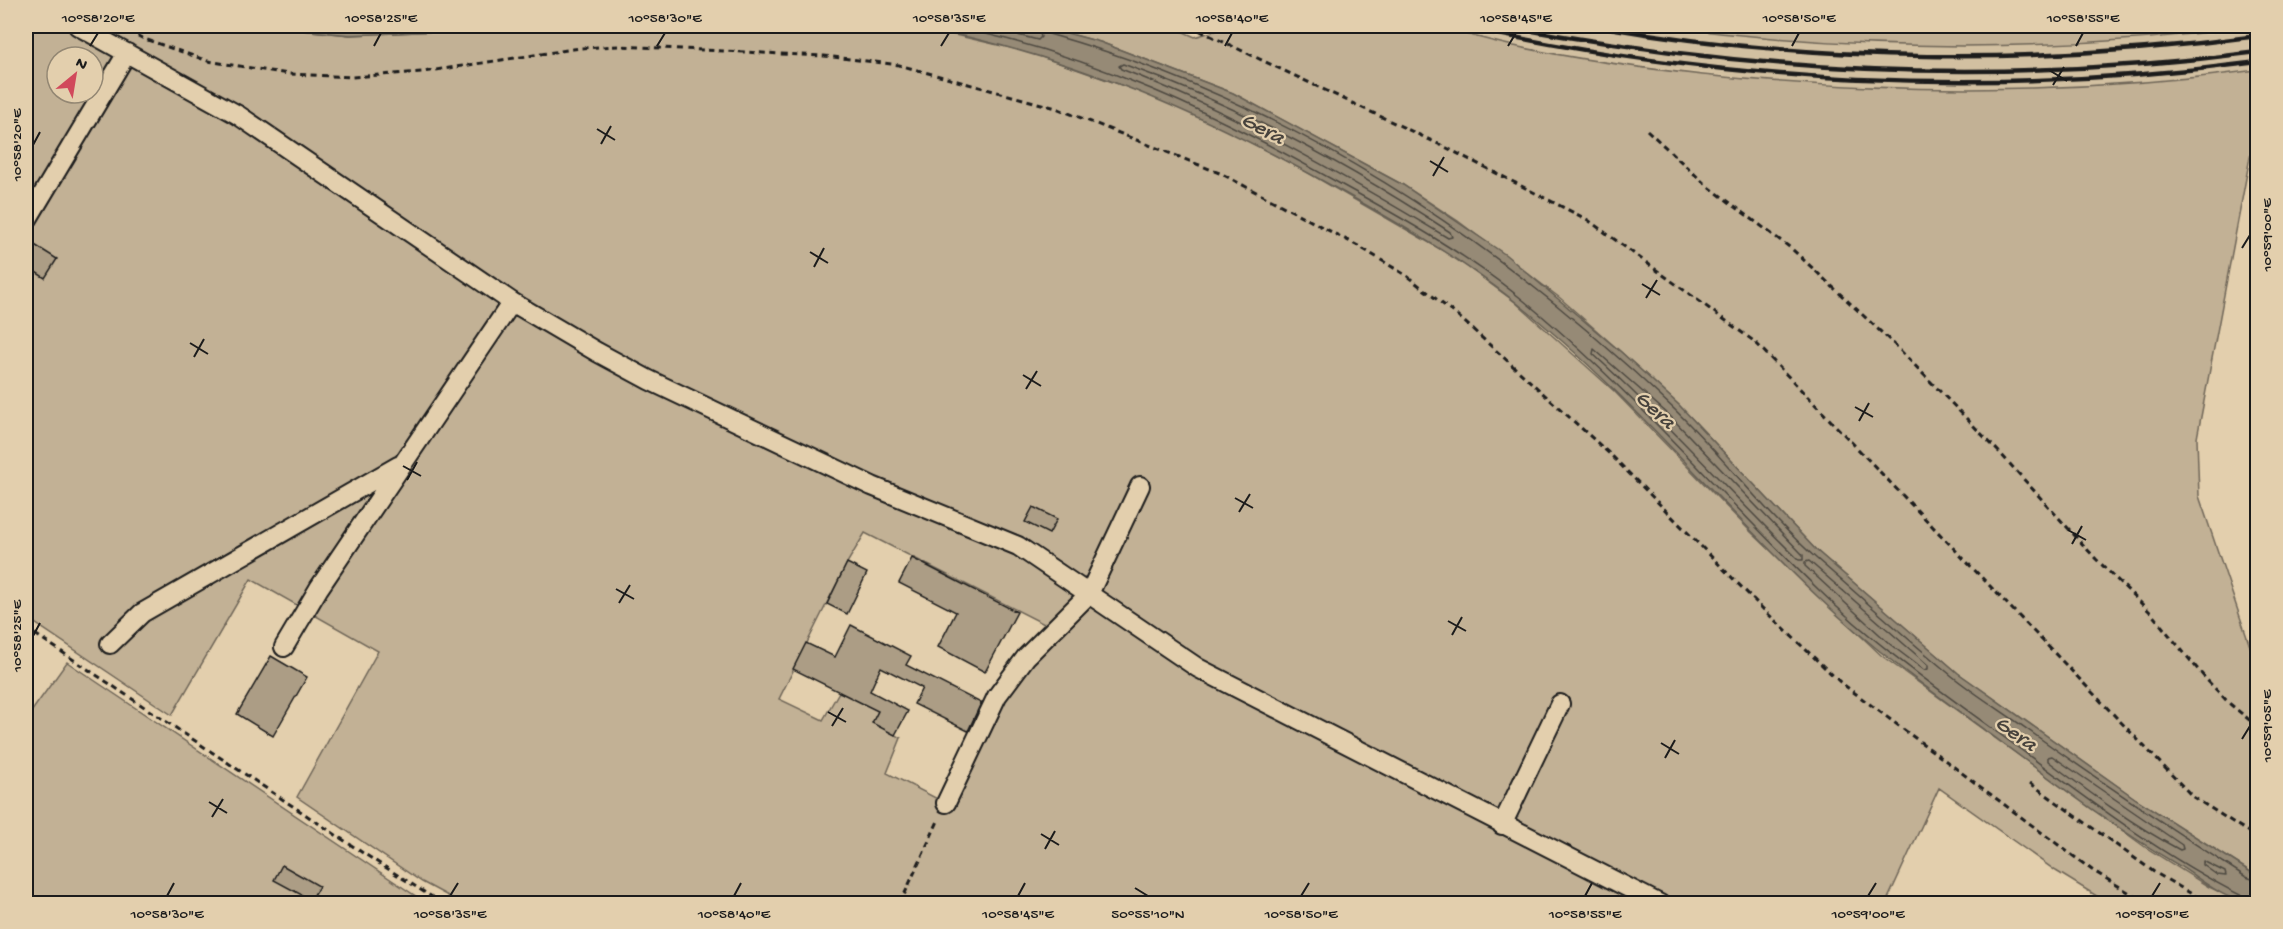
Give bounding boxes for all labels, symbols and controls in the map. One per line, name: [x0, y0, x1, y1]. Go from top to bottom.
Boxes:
text: 10°58'20"E: [61, 10, 135, 28]
text: 10°58'25"E: [344, 10, 418, 28]
text: 10°58'30"E: [627, 10, 702, 28]
text: 10°58'35"E: [912, 10, 986, 28]
text: 10°58'40"E: [1195, 10, 1269, 28]
text: 10°58'45"E: [1479, 10, 1553, 28]
text: 10°58'50"E: [1761, 10, 1836, 28]
text: 10°58'55"E: [2046, 10, 2120, 28]
north arrow: [45, 45, 105, 105]
text: N: [71, 54, 90, 76]
text: 10°58'20"E: [9, 108, 27, 182]
water label: Gera: [1236, 108, 1290, 153]
text: 10°59'00"E: [2259, 198, 2277, 273]
water label: Gera: [1629, 386, 1681, 437]
text: 10°58'25"E: [9, 599, 27, 673]
text: 10°59'05"E: [2259, 689, 2277, 763]
water label: Gera: [1989, 711, 2042, 760]
text: 10°58'30"E: [129, 906, 204, 924]
text: 10°58'35"E: [413, 906, 487, 924]
text: 10°58'40"E: [697, 906, 771, 924]
text: 10°58'45"E: [981, 906, 1055, 924]
text: 50°55'10"N: [1111, 906, 1185, 924]
text: 10°58'50"E: [1263, 906, 1338, 924]
text: 10°58'55"E: [1548, 906, 1622, 924]
text: 10°59'00"E: [1830, 906, 1905, 924]
text: 10°59'05"E: [2115, 906, 2189, 924]

